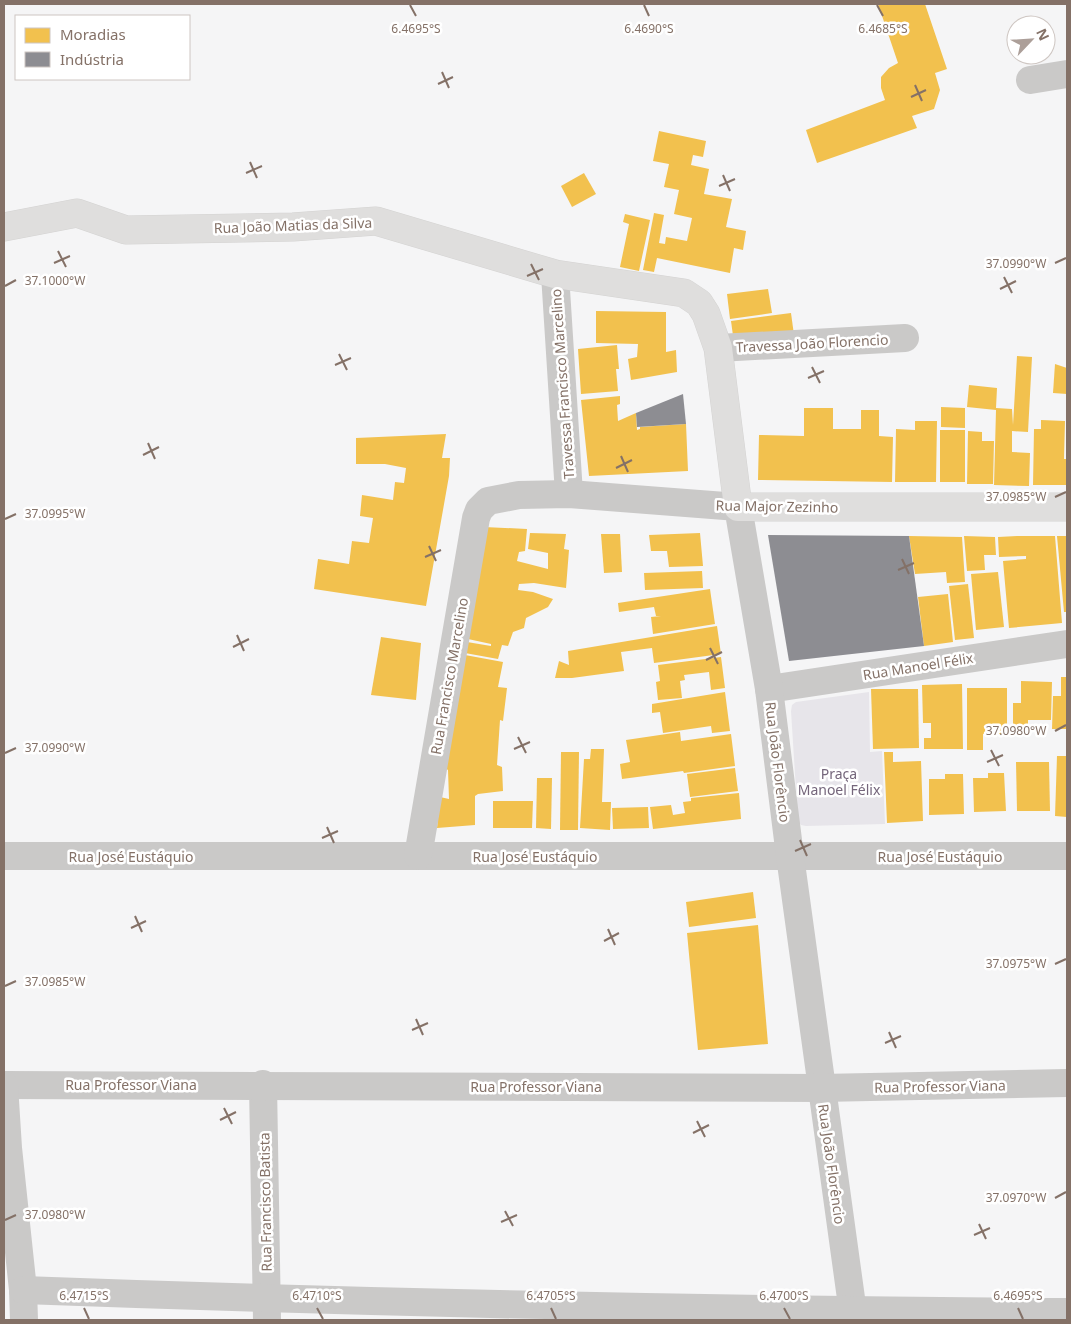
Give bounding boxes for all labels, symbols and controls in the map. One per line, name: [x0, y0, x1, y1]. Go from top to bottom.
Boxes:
legend: [15, 15, 190, 80]
north arrow: [1006, 15, 1056, 65]
text: 6.4695°S: [391, 20, 441, 37]
text: 6.4690°S: [624, 20, 674, 37]
text: 6.4685°S: [858, 20, 908, 37]
text: Moradias: [60, 24, 126, 44]
text: N: [1032, 25, 1054, 43]
text: Indústria: [60, 49, 124, 69]
street label: Rua João Matias da Silva: [213, 213, 373, 237]
text: 37.0990°W: [986, 255, 1046, 272]
text: 37.1000°W: [25, 272, 85, 289]
street label: Travessa Francisco Marcelino: [546, 288, 578, 480]
street label: Travessa João Florencio: [735, 330, 889, 356]
text: 37.0985°W: [986, 488, 1046, 505]
street label: Rua Major Zezinho: [716, 495, 838, 517]
text: 37.0995°W: [25, 505, 85, 522]
street label: Rua Francisco Marcelino: [426, 596, 472, 756]
street label: Rua Manoel Félix: [861, 648, 975, 684]
street label: Rua João Florêncio: [761, 701, 795, 823]
text: 37.0980°W: [986, 722, 1046, 739]
text: 37.0990°W: [25, 739, 85, 756]
park label: Praça Manoel Félix: [798, 764, 881, 799]
street label: Rua José Eustáquio: [69, 847, 193, 866]
street label: Rua José Eustáquio: [473, 847, 597, 866]
street label: Rua José Eustáquio: [878, 847, 1002, 866]
text: 37.0975°W: [986, 955, 1046, 972]
text: 37.0985°W: [25, 973, 85, 990]
street label: Rua Professor Viana: [65, 1075, 197, 1094]
street label: Rua Professor Viana: [874, 1075, 1006, 1097]
street label: Rua Professor Viana: [470, 1077, 602, 1096]
street label: Rua João Florêncio: [814, 1103, 850, 1225]
street label: Rua Francisco Batista: [254, 1132, 276, 1272]
text: 37.0970°W: [986, 1189, 1046, 1206]
text: 37.0980°W: [25, 1206, 85, 1223]
text: 6.4715°S: [59, 1287, 109, 1304]
text: 6.4710°S: [292, 1287, 342, 1304]
text: 6.4705°S: [526, 1287, 576, 1304]
text: 6.4700°S: [759, 1287, 809, 1304]
text: 6.4695°S: [993, 1287, 1043, 1304]

